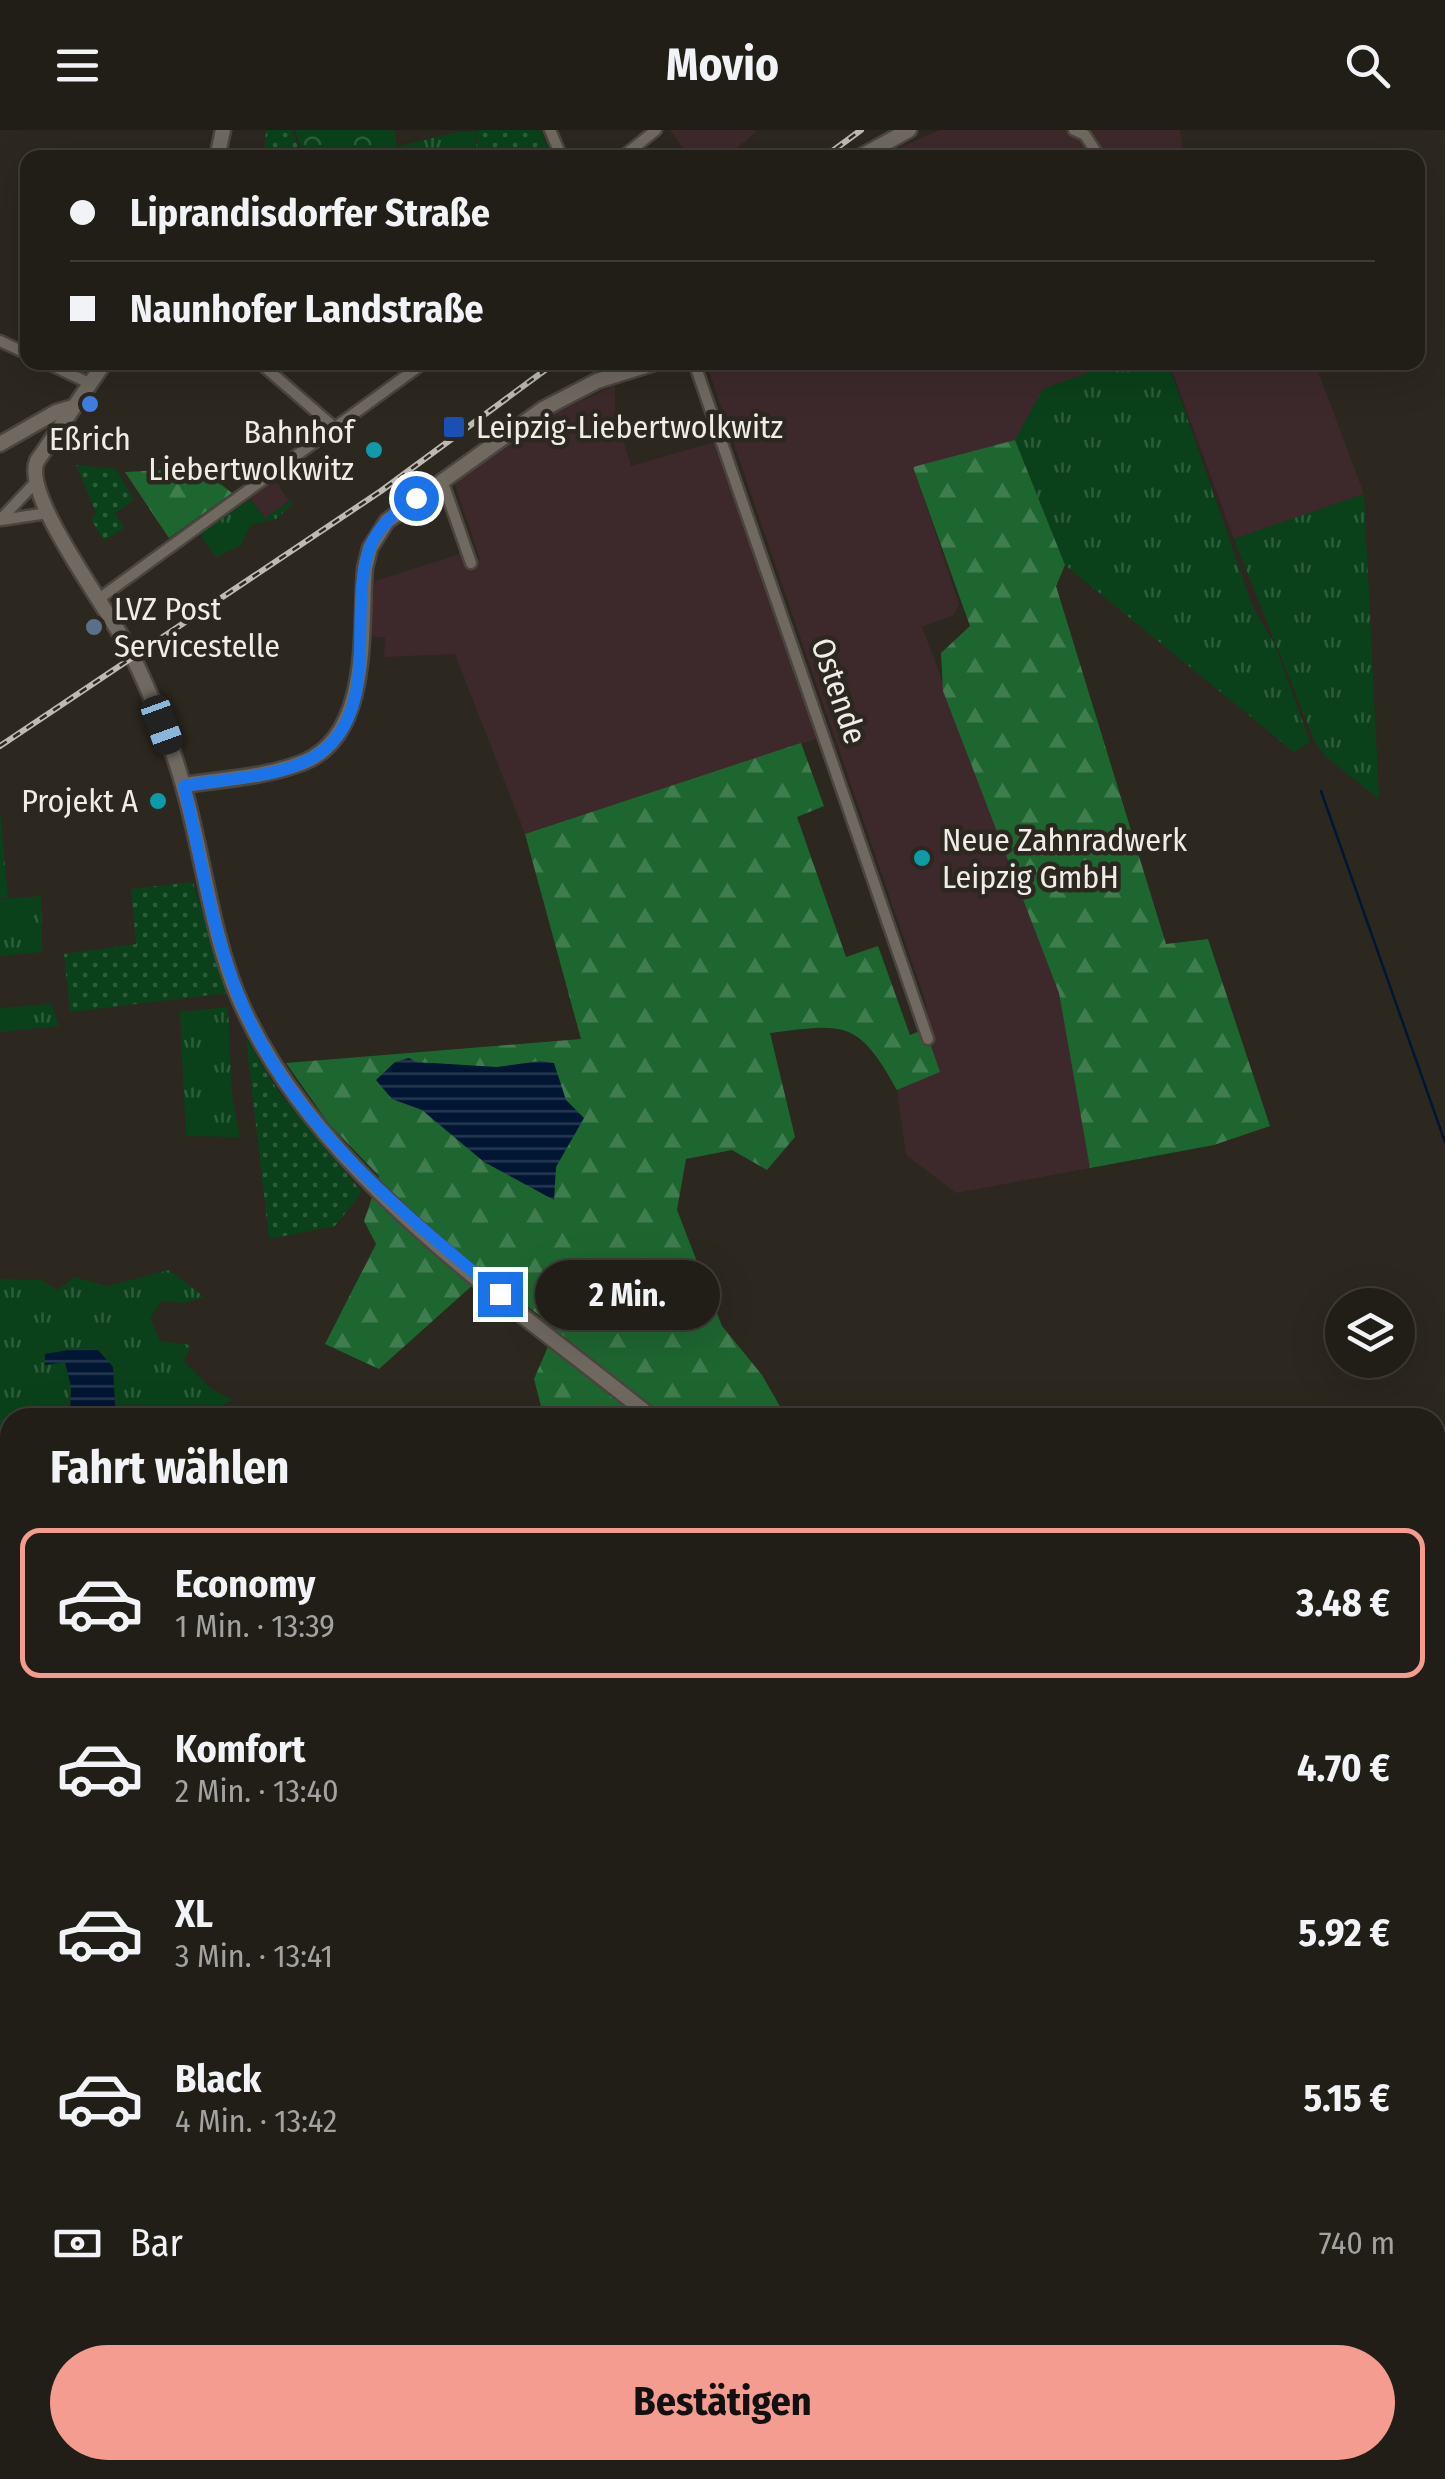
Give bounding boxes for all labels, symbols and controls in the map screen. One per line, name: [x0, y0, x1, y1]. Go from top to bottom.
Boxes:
icon: menu: [50, 38, 105, 93]
text: Movio: [666, 38, 779, 92]
icon: search: [1340, 38, 1395, 93]
text: Liprandisdorfer Straße: [130, 190, 490, 236]
text: Naunhofer Landstraße: [130, 286, 484, 332]
marker: Eßrich: [79, 393, 101, 415]
place label: Leipzig-Liebertwolkwitz: [476, 408, 783, 446]
place label: Bahnhof Liebertwolkwitz: [148, 413, 356, 488]
marker: Leipzig-Liebertwolkwitz: [441, 414, 467, 440]
place label: Eßrich: [49, 420, 131, 458]
marker: Bahnhof Liebertwolkwitz: [363, 439, 385, 461]
route start: [394, 476, 439, 521]
place label: LVZ Post Servicestelle: [114, 590, 280, 665]
marker: LVZ Post Servicestelle: [83, 616, 105, 638]
street label: Ostende: [803, 633, 875, 749]
car: [138, 692, 186, 758]
place label: Projekt A: [21, 782, 138, 820]
marker: Projekt A: [147, 790, 169, 812]
place label: Neue Zahnradwerk Leipzig GmbH: [942, 821, 1187, 896]
marker: Neue Zahnradwerk Leipzig GmbH: [911, 847, 933, 869]
callout: 2 Min.: [535, 1259, 720, 1329]
route end: [478, 1272, 523, 1317]
text: 2 Min.: [589, 1276, 666, 1314]
map controls: [1325, 1288, 1415, 1378]
button: layers: [1325, 1288, 1415, 1378]
text: Fahrt wählen: [50, 1441, 289, 1495]
icon: car: [55, 1558, 145, 1648]
text: Economy: [175, 1561, 315, 1607]
text: 3.48 €: [1296, 1580, 1390, 1626]
text: 1 Min. · 13:39: [175, 1607, 335, 1645]
icon: car: [55, 1723, 145, 1813]
text: Komfort: [175, 1726, 305, 1772]
text: 4.70 €: [1297, 1745, 1390, 1791]
text: 2 Min. · 13:40: [175, 1772, 339, 1810]
icon: car: [55, 1888, 145, 1978]
text: XL: [175, 1891, 213, 1937]
text: 5.92 €: [1298, 1910, 1390, 1956]
text: 3 Min. · 13:41: [175, 1937, 333, 1975]
icon: car: [55, 2053, 145, 2143]
text: Black: [175, 2056, 261, 2102]
text: 5.15 €: [1303, 2075, 1390, 2121]
text: 4 Min. · 13:42: [175, 2102, 337, 2140]
icon: cash: [50, 2216, 105, 2271]
text: Bar: [130, 2220, 183, 2266]
text: 740 m: [1319, 2224, 1395, 2262]
button: Bestätigen: [50, 2345, 1395, 2460]

